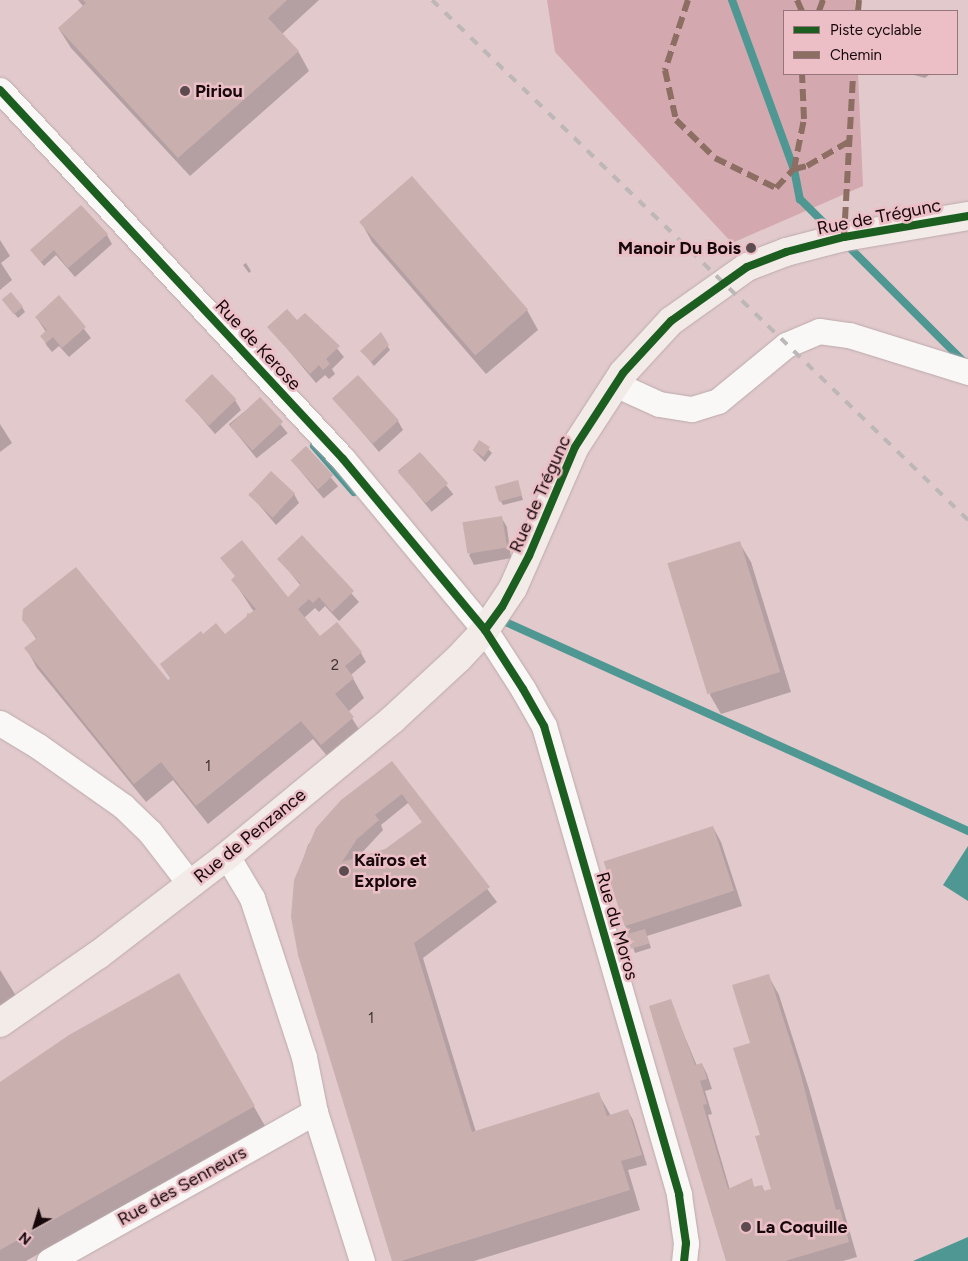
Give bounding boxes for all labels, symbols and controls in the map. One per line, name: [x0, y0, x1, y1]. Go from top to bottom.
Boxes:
legend: [783, 10, 958, 75]
text: Piste cyclable: [830, 21, 922, 39]
text: Chemin: [830, 46, 882, 64]
place label: Piriou: [195, 80, 243, 102]
marker: Piriou: [179, 85, 191, 97]
street label: Rue de Trégunc: [815, 194, 943, 240]
place label: Manoir Du Bois: [618, 237, 741, 259]
marker: Manoir Du Bois: [745, 242, 757, 254]
street label: Rue de Kerose: [211, 295, 305, 395]
street label: Rue de Trégunc: [505, 432, 575, 556]
house number: 2: [331, 657, 339, 675]
house number: 1: [205, 758, 211, 776]
street label: Rue de Penzance: [190, 784, 310, 888]
place label: Kaïros et Explore: [354, 850, 427, 892]
marker: Kaïros et Explore: [338, 865, 350, 877]
street label: Rue du Moros: [591, 870, 643, 982]
house number: 1: [368, 1010, 374, 1028]
street label: Rue des Senneurs: [114, 1142, 250, 1230]
north arrow: [10, 1201, 60, 1251]
place label: La Coquille: [756, 1216, 847, 1238]
marker: La Coquille: [740, 1221, 752, 1233]
text: N: [16, 1228, 35, 1248]

